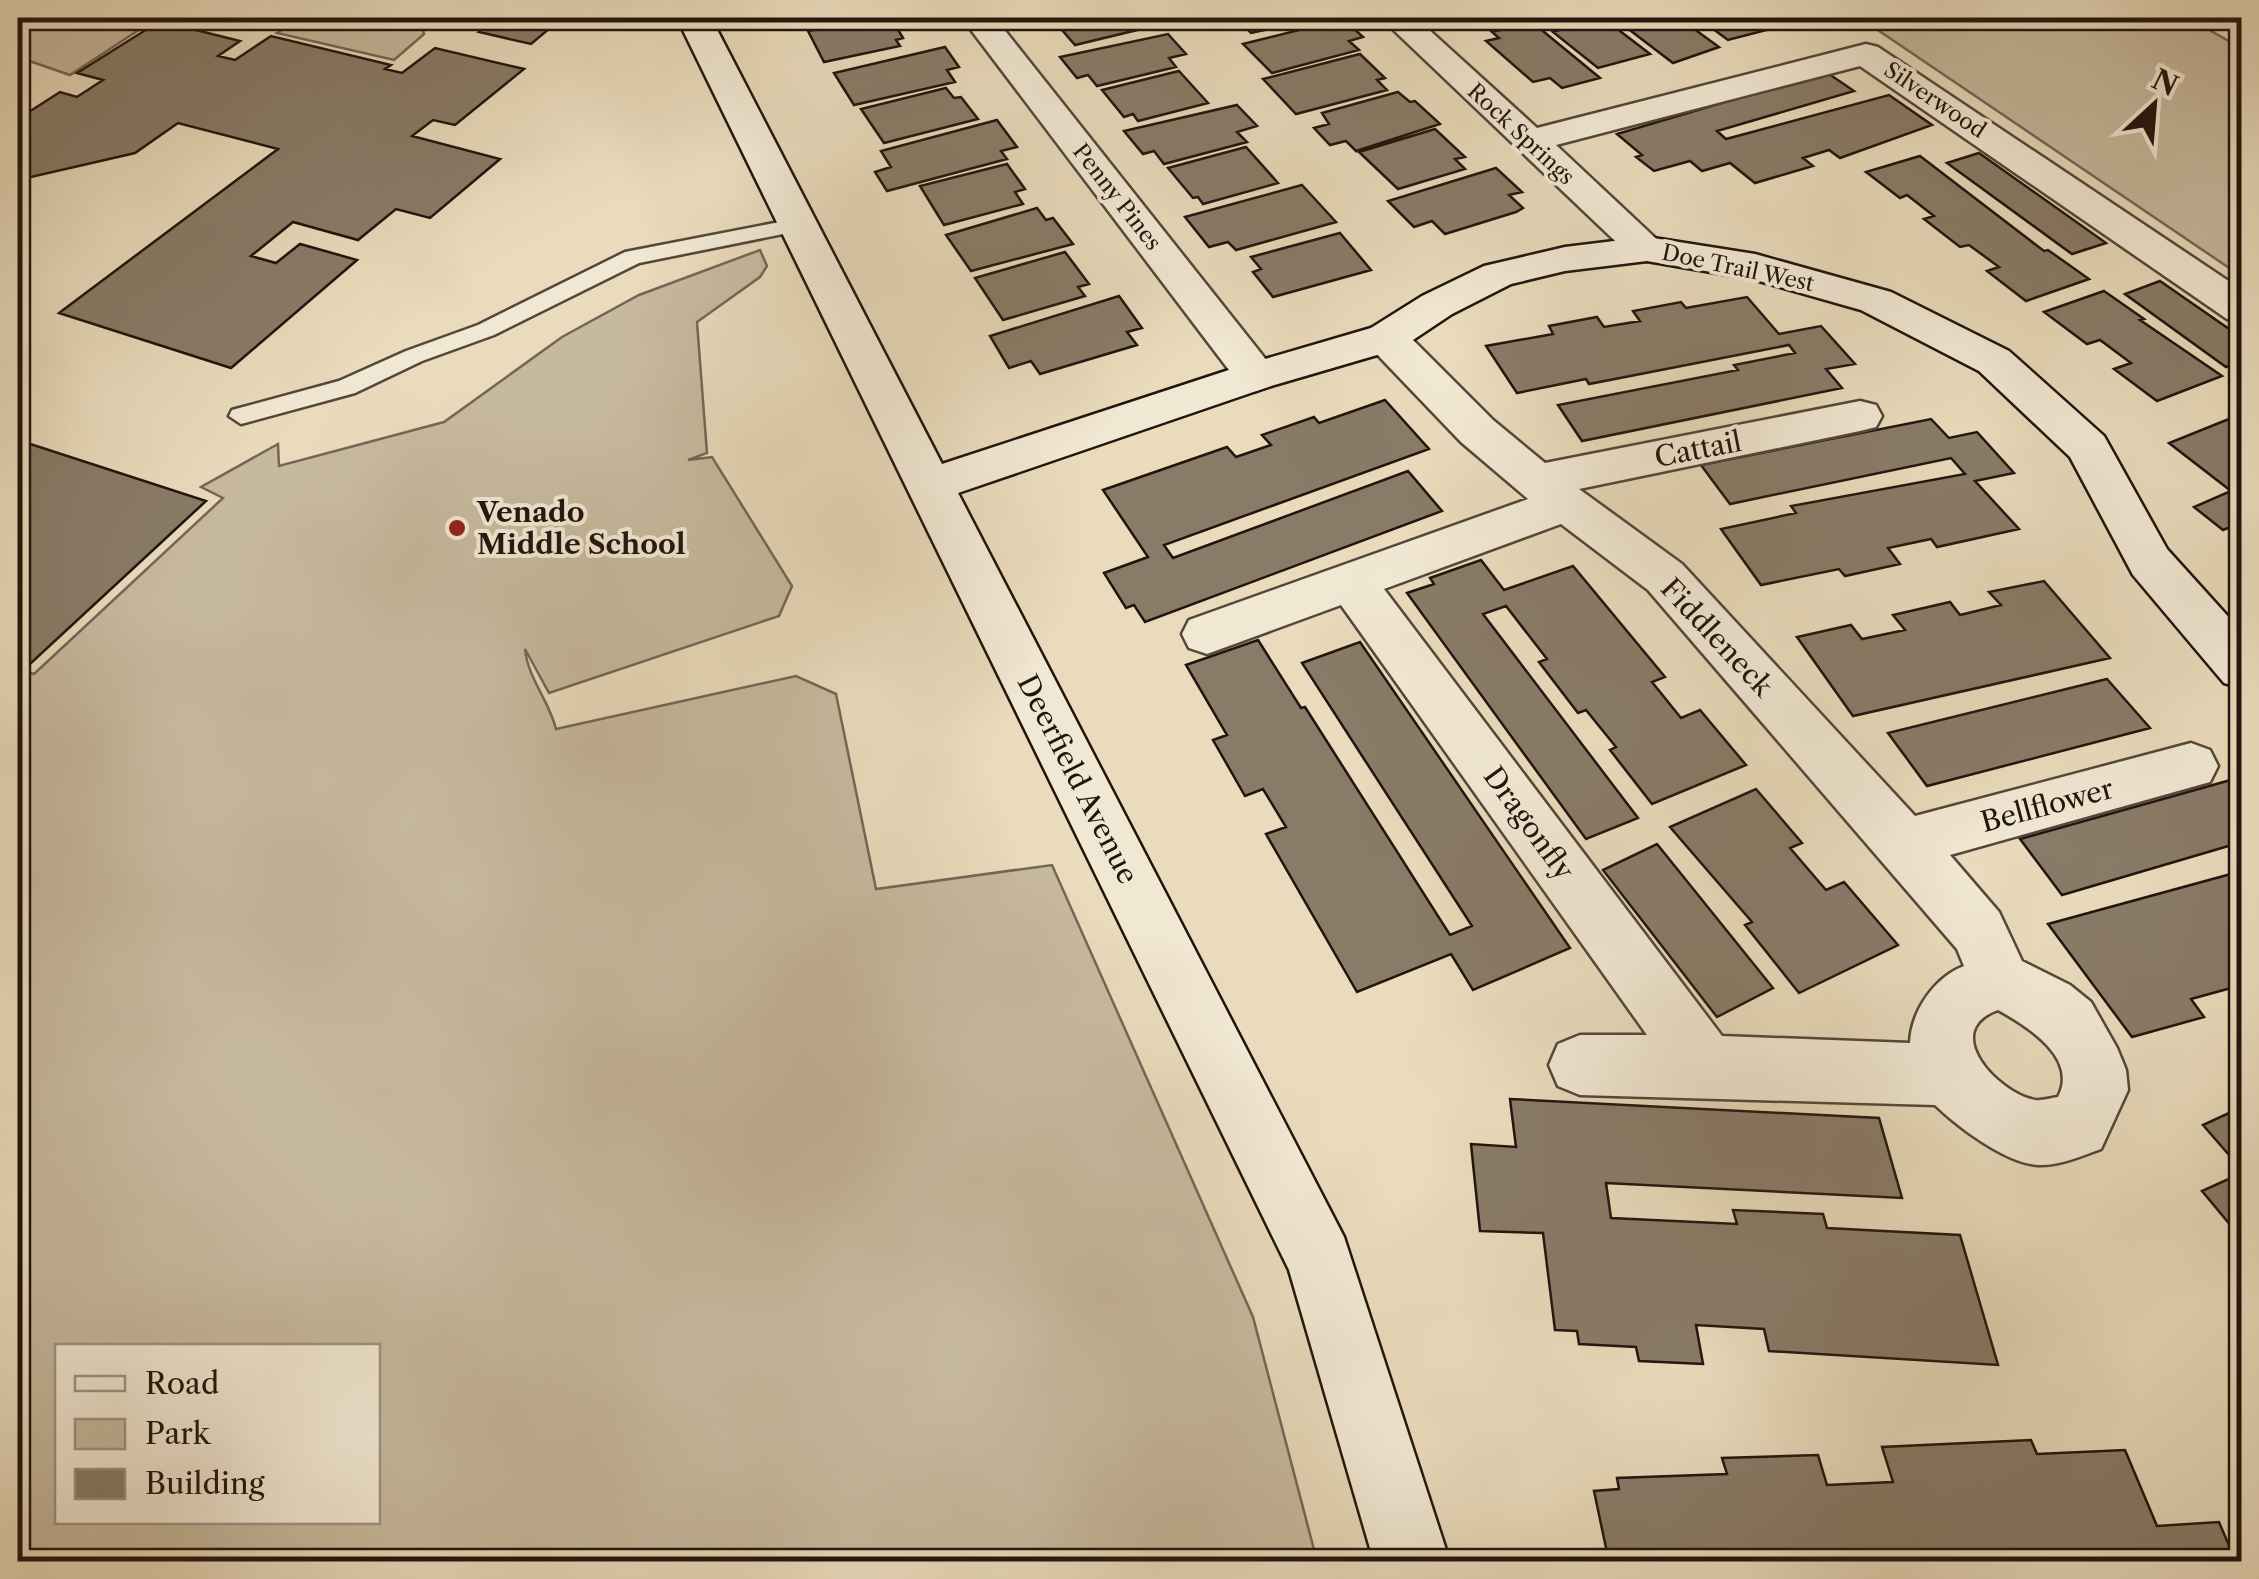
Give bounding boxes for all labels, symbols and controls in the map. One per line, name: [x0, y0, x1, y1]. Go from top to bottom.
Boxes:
north arrow: [2104, 55, 2204, 155]
street label: Silverwood: [1879, 56, 1991, 144]
text: N: [2147, 62, 2183, 103]
street label: Rock Springs: [1462, 78, 1580, 190]
street label: Penny Pines: [1067, 138, 1167, 256]
street label: Doe Trail West: [1659, 239, 1817, 297]
street label: Cattail: [1652, 424, 1744, 474]
place label: Venado Middle School: [476, 495, 686, 561]
marker: Venado Middle School: [446, 517, 468, 539]
street label: Fiddleneck: [1654, 571, 1781, 704]
street label: Deerfield Avenue: [1011, 669, 1145, 889]
street label: Dragonfly: [1477, 760, 1582, 886]
street label: Bellflower: [1977, 771, 2117, 839]
legend: [55, 1344, 380, 1524]
text: Road: [145, 1365, 219, 1402]
text: Park: [145, 1415, 212, 1452]
text: Building: [145, 1465, 265, 1502]

